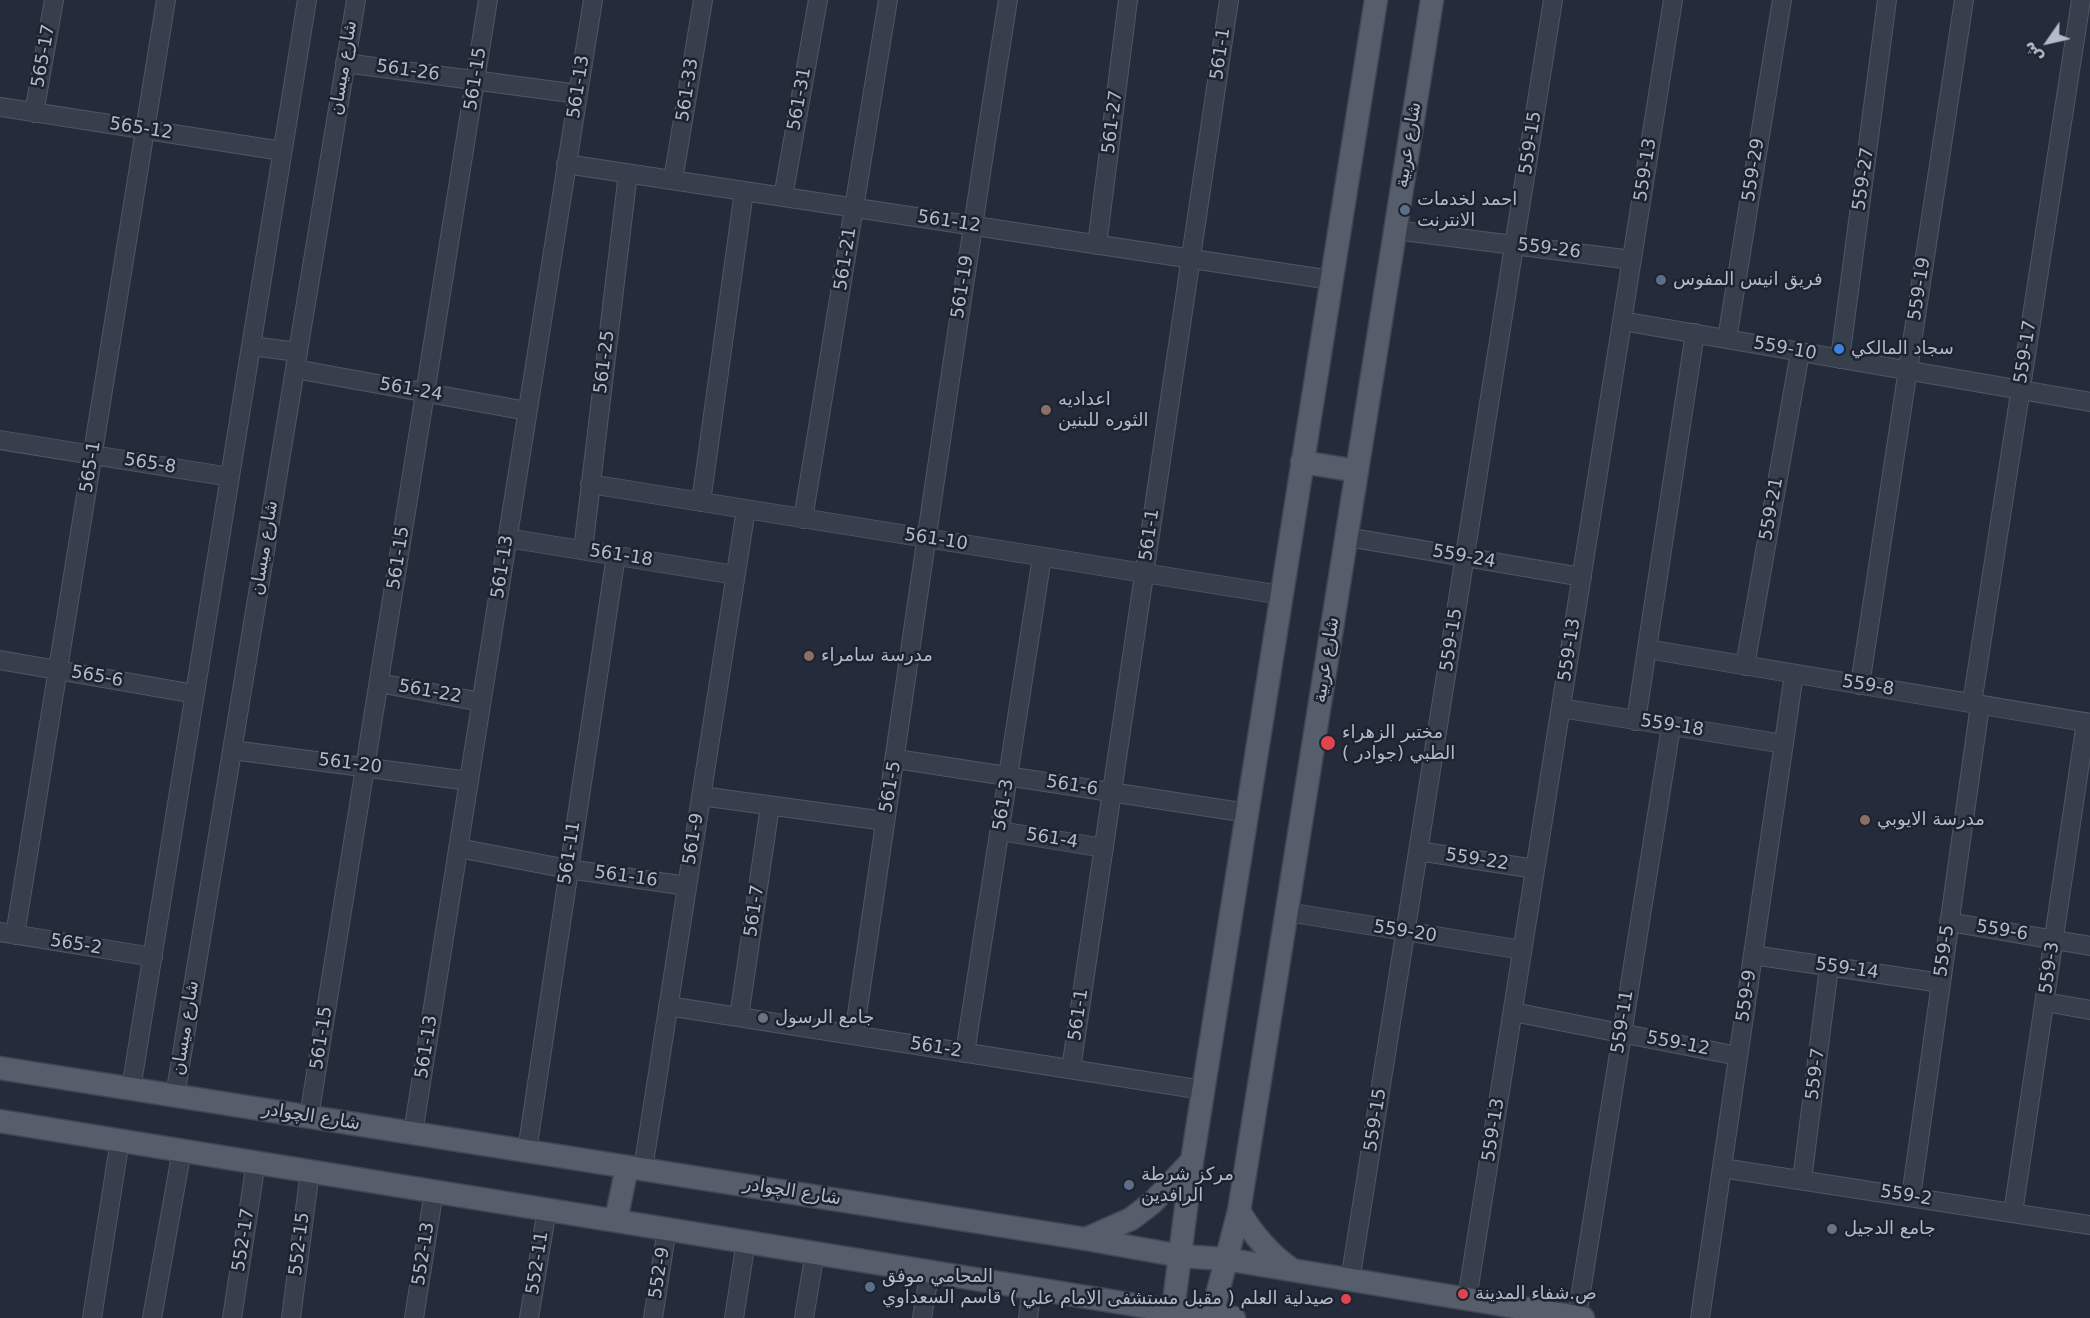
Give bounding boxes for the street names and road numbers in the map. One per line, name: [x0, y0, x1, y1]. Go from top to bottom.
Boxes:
street label: شارع ميسان: [326, 19, 362, 117]
street label: 565-17: [28, 23, 60, 89]
street label: 561-1: [1207, 27, 1235, 81]
street label: 561-15: [460, 46, 492, 112]
street label: 561-13: [563, 54, 595, 120]
street label: 561-26: [375, 56, 441, 86]
street label: 561-33: [672, 57, 704, 123]
street label: 561-31: [784, 66, 816, 132]
street label: 561-27: [1098, 89, 1128, 155]
street label: شارع عربية: [1392, 101, 1426, 189]
street label: 559-15: [1515, 110, 1547, 176]
street label: 565-12: [108, 113, 174, 145]
street label: 559-13: [1630, 137, 1662, 203]
street label: 559-29: [1738, 137, 1770, 203]
street label: 559-27: [1849, 146, 1879, 212]
street label: 561-12: [916, 206, 982, 238]
street label: 561-21: [830, 226, 862, 292]
street label: 559-26: [1516, 234, 1582, 264]
street label: 561-19: [947, 254, 979, 320]
street label: 559-19: [1904, 256, 1936, 322]
street label: 559-17: [2010, 319, 2042, 385]
street label: 561-25: [590, 329, 620, 395]
street label: 559-10: [1752, 333, 1818, 365]
street label: 561-24: [378, 374, 444, 406]
street label: 565-1: [76, 439, 106, 495]
street label: 565-8: [122, 449, 178, 479]
street label: 559-21: [1756, 476, 1788, 542]
street label: شارع ميسان: [247, 499, 283, 597]
street label: 561-1: [1136, 508, 1164, 562]
street label: 561-10: [903, 524, 969, 556]
street label: 561-15: [383, 525, 415, 591]
street label: 561-13: [487, 534, 519, 600]
street label: 561-18: [588, 540, 654, 572]
street label: 559-24: [1431, 541, 1497, 573]
street label: 559-15: [1436, 607, 1468, 673]
street label: شارع عربية: [1310, 616, 1344, 704]
street label: 559-13: [1554, 617, 1586, 683]
street label: 565-6: [69, 662, 125, 692]
street label: 559-8: [1840, 671, 1896, 701]
street label: 561-22: [397, 676, 463, 708]
street label: 559-18: [1639, 710, 1705, 742]
street label: 561-20: [317, 749, 383, 779]
street label: 561-5: [876, 759, 906, 815]
street label: 561-6: [1044, 771, 1100, 801]
street label: 561-3: [989, 777, 1019, 833]
street label: 561-9: [679, 811, 709, 867]
street label: 561-11: [554, 820, 586, 886]
street label: 561-4: [1024, 824, 1080, 854]
street label: 559-22: [1444, 844, 1510, 876]
street label: 561-16: [593, 862, 659, 892]
street label: 561-7: [741, 884, 769, 938]
street label: 559-20: [1372, 916, 1438, 948]
street label: 559-6: [1974, 916, 2030, 946]
street label: 559-5: [1931, 924, 1959, 978]
street label: 565-2: [48, 930, 104, 960]
street label: 559-3: [2036, 941, 2064, 995]
street label: 559-14: [1814, 954, 1880, 984]
street label: 559-9: [1733, 969, 1761, 1023]
street label: شارع ميسان: [168, 979, 204, 1077]
street label: 561-1: [1065, 988, 1093, 1042]
street label: 559-11: [1607, 989, 1639, 1055]
street label: 561-15: [306, 1005, 338, 1071]
street label: 561-13: [411, 1014, 443, 1080]
street label: 559-12: [1645, 1027, 1711, 1061]
street label: 561-2: [908, 1033, 964, 1063]
street label: 559-7: [1802, 1047, 1830, 1101]
street label: 559-15: [1360, 1087, 1392, 1153]
street label: 559-13: [1478, 1097, 1510, 1163]
street label: شارع الچوادر: [261, 1099, 361, 1135]
street label: شارع الچوادر: [742, 1174, 842, 1210]
street label: 559-2: [1878, 1181, 1934, 1211]
street label: 552-17: [228, 1207, 260, 1273]
street label: 552-15: [285, 1211, 315, 1277]
street label: 552-13: [408, 1221, 440, 1287]
street label: 552-11: [522, 1230, 554, 1296]
street label: 552-9: [645, 1245, 675, 1301]

